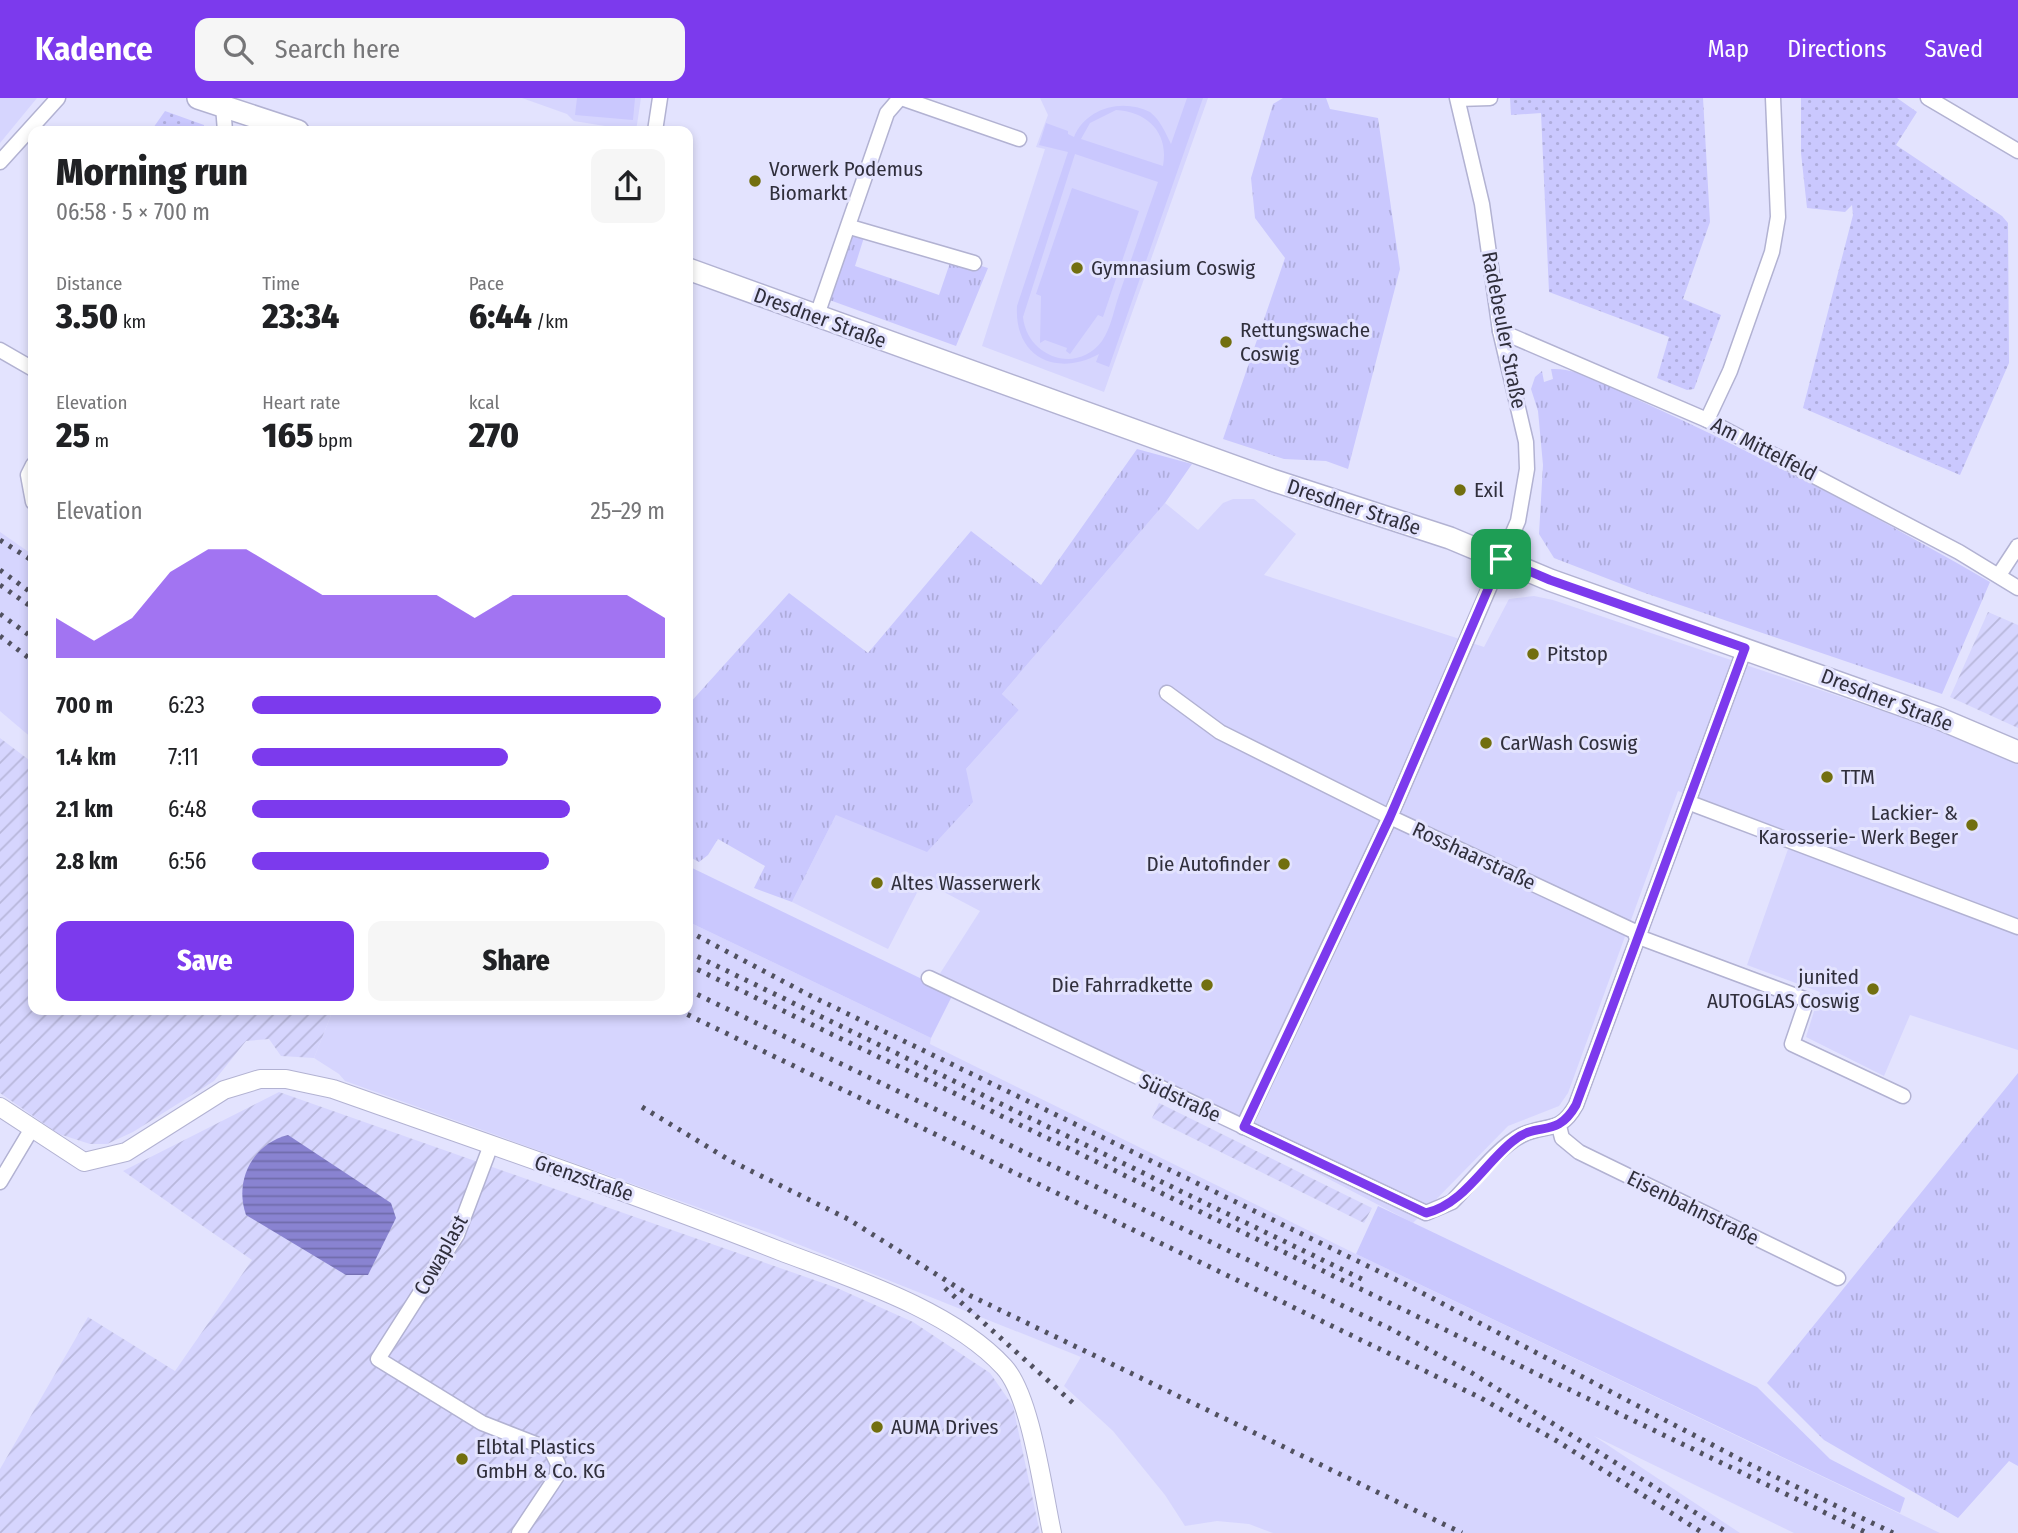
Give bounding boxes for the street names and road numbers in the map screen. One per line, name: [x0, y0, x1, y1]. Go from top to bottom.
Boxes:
street label: Radebeuler Straße: [1476, 249, 1532, 411]
street label: Dresdner Straße: [750, 282, 890, 354]
street label: Am Mittelfeld: [1707, 411, 1821, 487]
street label: Dresdner Straße: [1284, 473, 1424, 541]
street label: Dresdner Straße: [1817, 663, 1957, 737]
street label: Rosshaarstraße: [1408, 816, 1540, 896]
street label: Südstraße: [1135, 1068, 1225, 1128]
street label: Grenzstraße: [531, 1149, 637, 1207]
street label: Eisenbahnstraße: [1623, 1165, 1763, 1251]
street label: Cowaplast: [408, 1210, 474, 1300]

